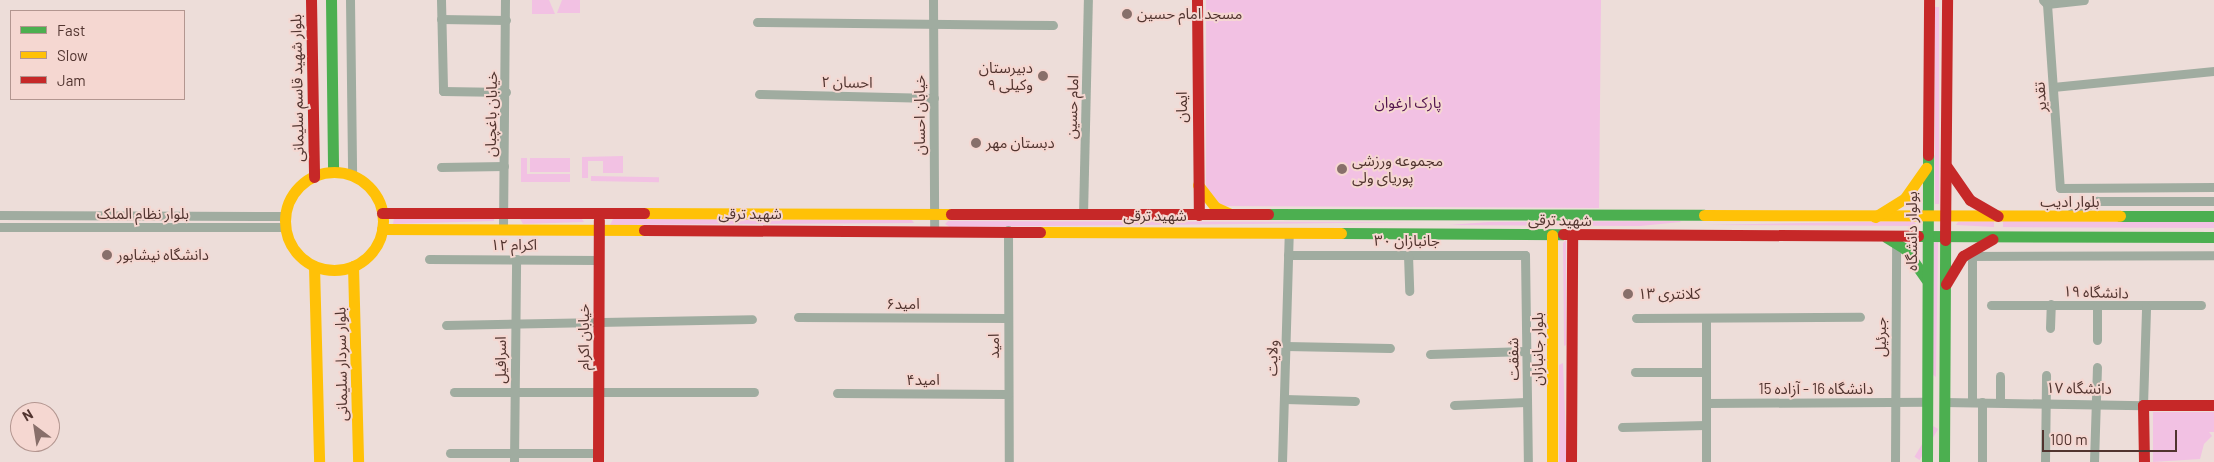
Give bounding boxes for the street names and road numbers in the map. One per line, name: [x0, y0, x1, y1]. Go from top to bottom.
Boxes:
street label: بلوار شهید قاسم سلیمانی: [287, 14, 307, 162]
street label: خیابان باغچبان: [481, 71, 501, 157]
street label: احسان ۲: [821, 73, 873, 91]
street label: خیابان احسان: [911, 75, 929, 155]
street label: امام حسین: [1062, 75, 1082, 139]
street label: تقدیر: [2030, 81, 2050, 113]
street label: ایمان: [1173, 91, 1191, 123]
street label: بولوار دانشگاه: [1903, 191, 1921, 271]
street label: بلوار ادیب: [2040, 193, 2100, 211]
street label: بلوار نظام الملک: [97, 205, 189, 223]
street label: شهید ترقی: [718, 205, 782, 223]
street label: شهید ترقی: [1123, 207, 1187, 225]
street label: شهید ترقی: [1528, 210, 1592, 230]
street label: جانبازان ۳۰: [1374, 232, 1440, 250]
street label: اکرام ۱۲: [491, 236, 537, 254]
street label: دانشگاه ۱۹: [2063, 282, 2129, 302]
street label: امید۶: [886, 295, 920, 313]
street label: خیابان اکرام: [575, 304, 593, 370]
street label: بلوار سردار سلیمانی: [331, 307, 351, 421]
street label: بلوار جانبازان: [1529, 312, 1547, 386]
street label: جبرئیل: [1872, 317, 1890, 357]
street label: امید: [985, 333, 1003, 359]
street label: اسرافیل: [492, 336, 510, 384]
street label: شفقت: [1504, 337, 1522, 381]
street label: ولایت: [1263, 340, 1281, 376]
street label: امید۴: [906, 371, 940, 389]
street label: دانشگاه ۱۷: [2046, 378, 2112, 398]
street label: دانشگاه 16 - آزاده 15: [1759, 380, 1873, 398]

